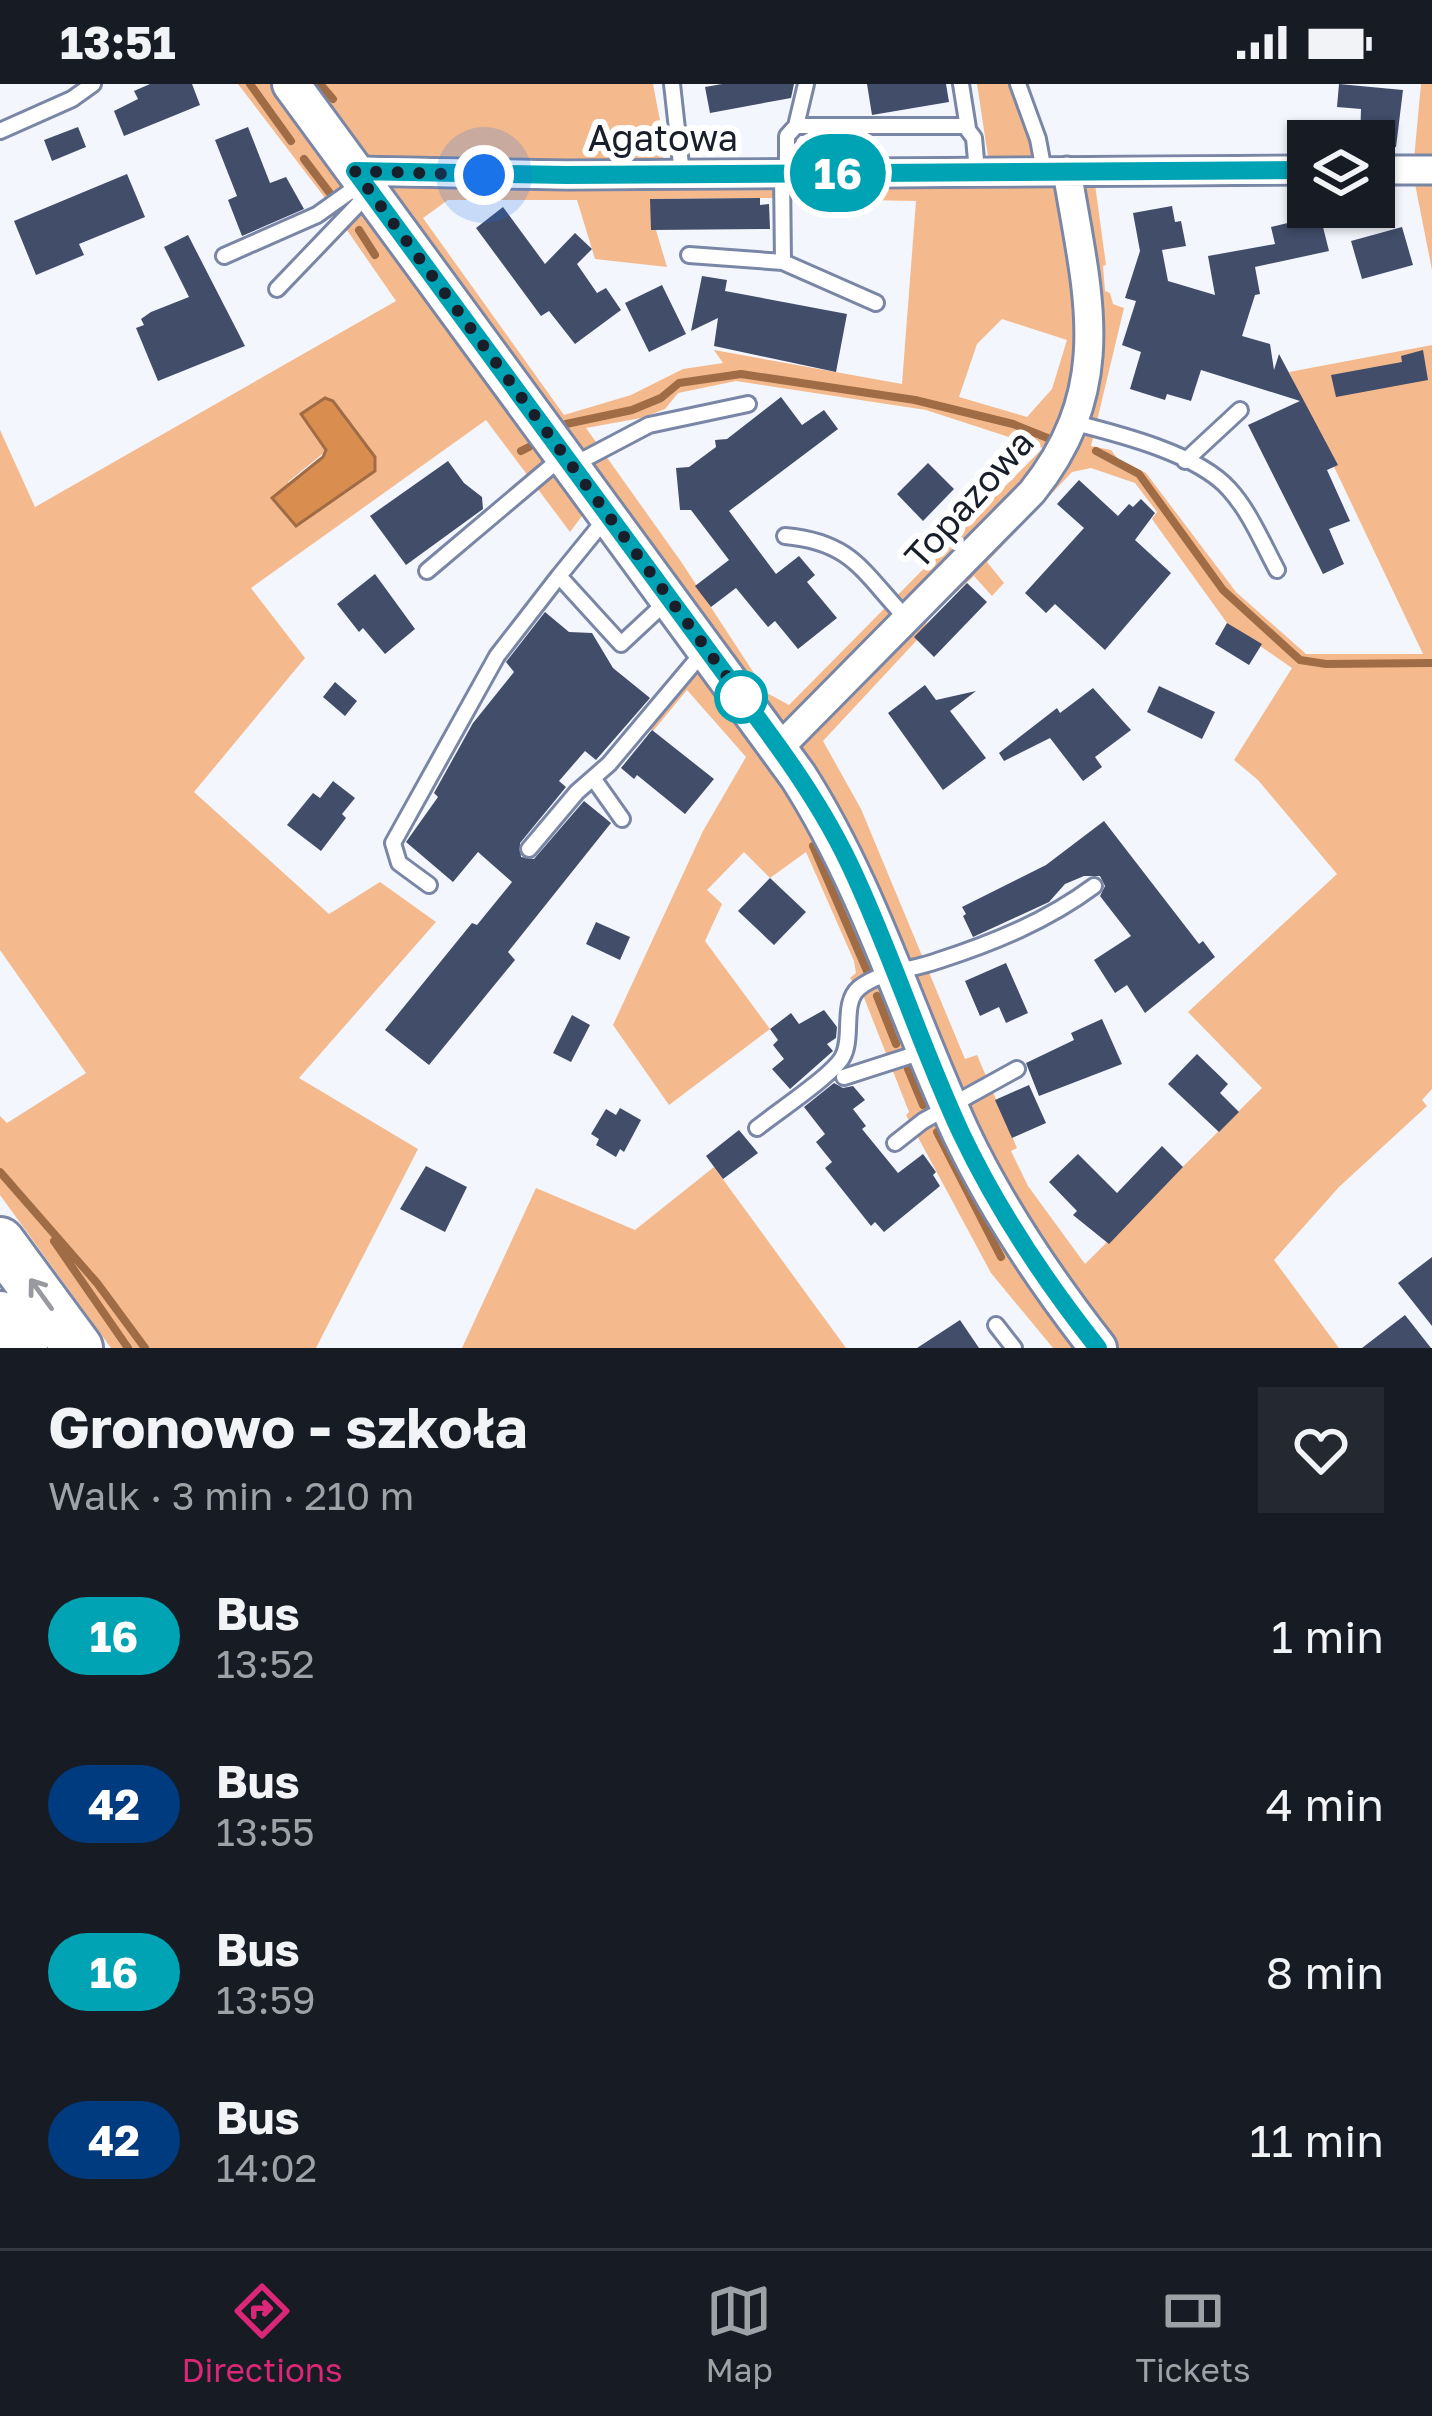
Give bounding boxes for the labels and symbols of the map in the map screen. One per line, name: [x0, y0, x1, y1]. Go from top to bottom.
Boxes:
street label: Agatowa: [588, 116, 738, 159]
line badge: 16: [784, 134, 892, 212]
your location: [454, 145, 514, 205]
street label: Topazowa: [895, 421, 1042, 577]
unlabelled marker: [716, 672, 766, 722]
one-way arrow: [28, 1278, 54, 1311]

